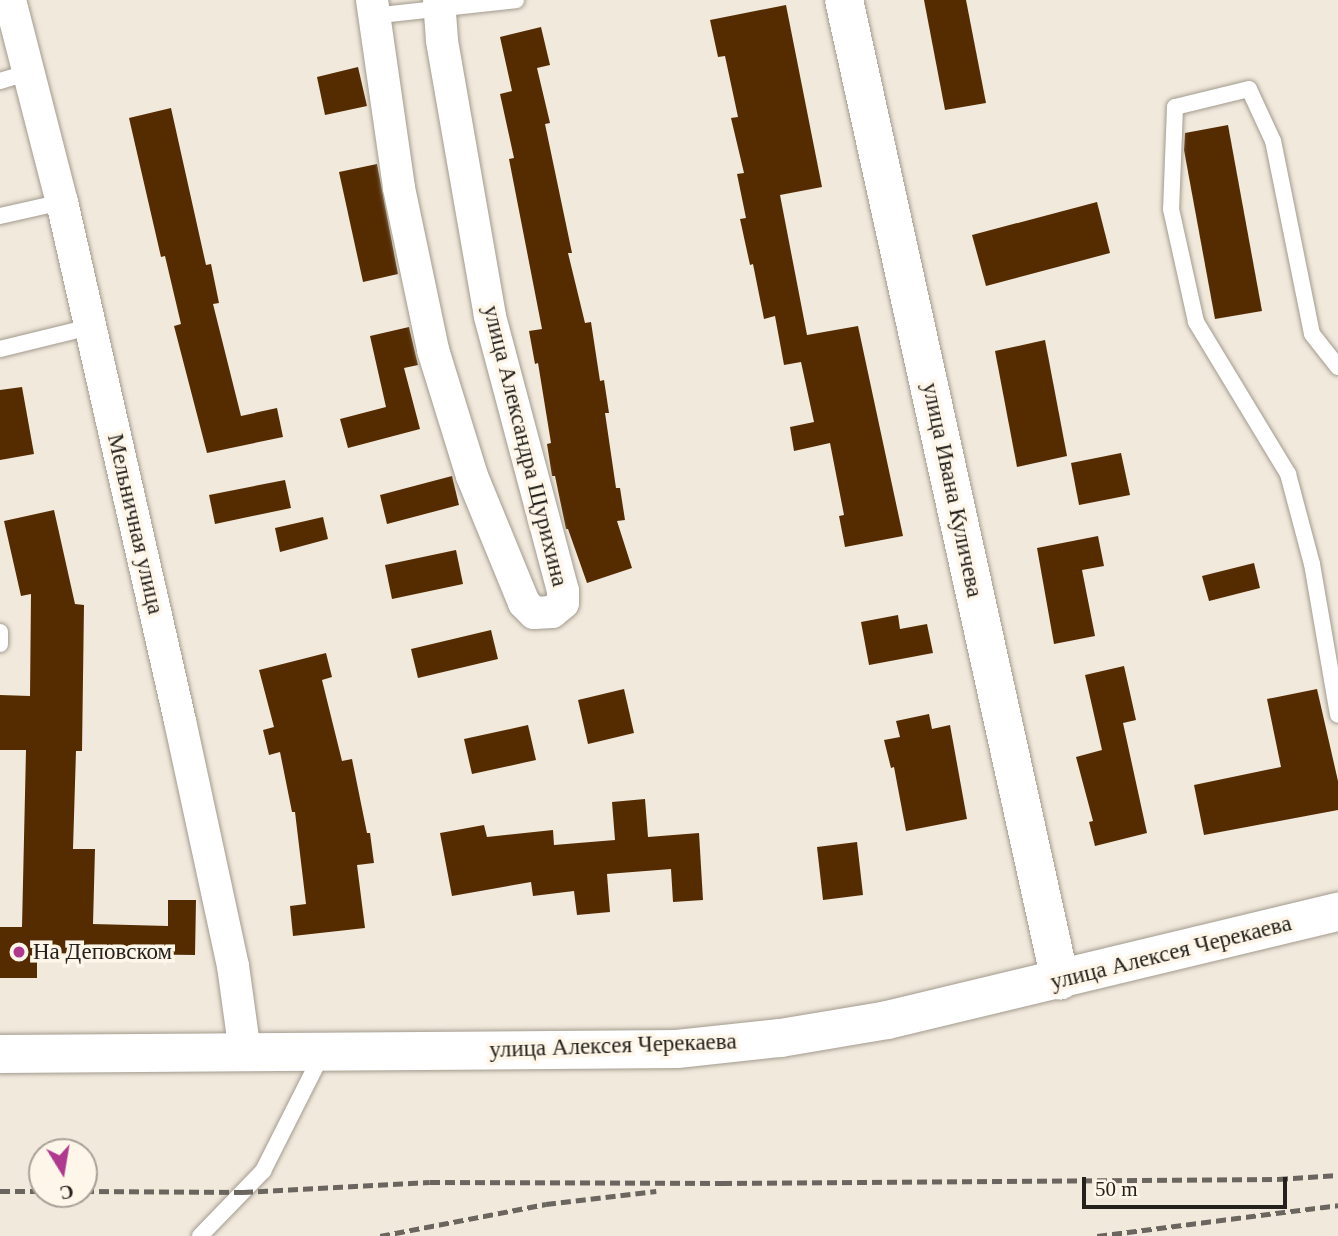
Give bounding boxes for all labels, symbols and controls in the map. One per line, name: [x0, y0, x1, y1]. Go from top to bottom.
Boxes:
street label: улица Александра Щурихина: [477, 303, 573, 589]
street label: улица Ивана Куличева: [916, 380, 988, 600]
street label: Мельничная улица: [101, 431, 169, 617]
street label: улица Алексея Черекаева: [1048, 910, 1294, 996]
place label: На Деповском: [33, 938, 172, 966]
marker: На Деповском: [11, 944, 27, 960]
street label: улица Алексея Черекаева: [489, 1028, 737, 1064]
north arrow: [28, 1138, 98, 1208]
scale bar: [1086, 1162, 1291, 1206]
text: 50 m: [1095, 1177, 1138, 1201]
text: С: [58, 1181, 75, 1204]

